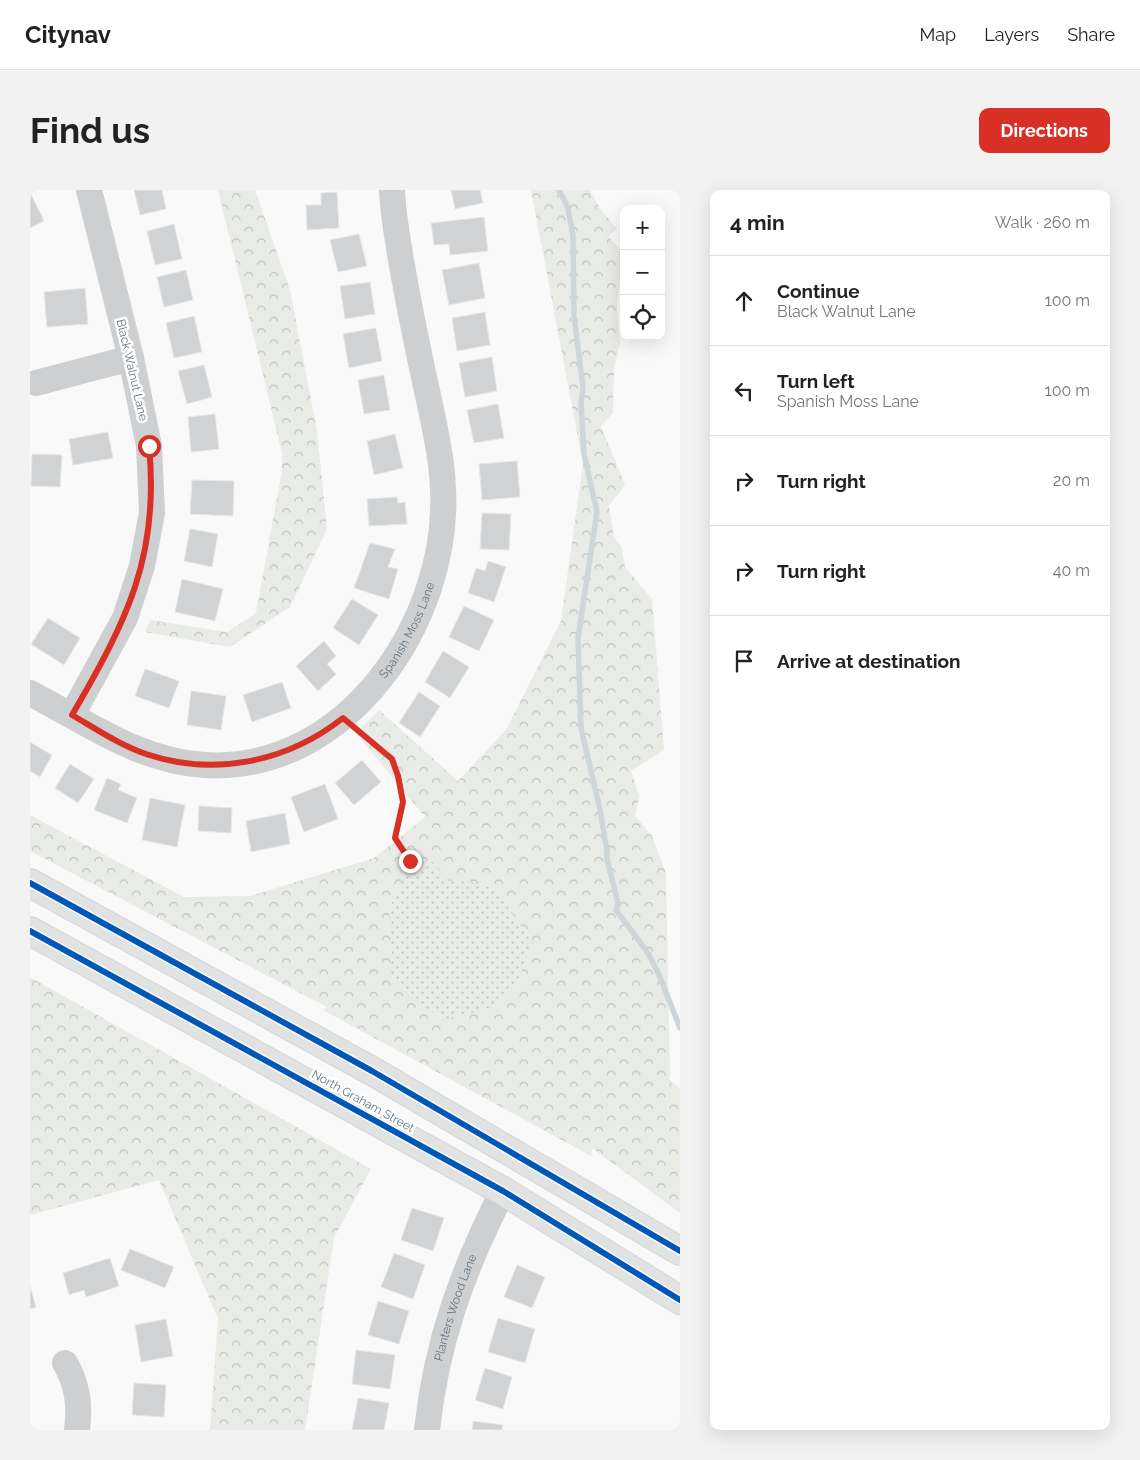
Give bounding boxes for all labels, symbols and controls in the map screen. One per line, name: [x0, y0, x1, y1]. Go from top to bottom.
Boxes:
text: Citynav: [25, 20, 111, 49]
text: Map: [920, 24, 956, 45]
text: Layers: [984, 24, 1039, 45]
text: Share: [1067, 24, 1115, 45]
button: Directions: [979, 108, 1110, 153]
text: Find us: [30, 110, 150, 151]
map controls: [620, 205, 665, 340]
button: +: [620, 205, 665, 250]
text: 4 min: [730, 210, 785, 235]
text: Walk · 260 m: [995, 213, 1090, 232]
button: −: [620, 250, 665, 295]
text: Continue: [777, 280, 860, 302]
icon: ahead: [730, 287, 758, 315]
text: 100 m: [1045, 291, 1090, 310]
button: locate: [620, 295, 665, 340]
text: Black Walnut Lane: [777, 302, 916, 321]
street label: Black Walnut Lane: [113, 318, 151, 422]
text: Turn left: [777, 370, 854, 392]
icon: left: [730, 377, 758, 405]
text: 100 m: [1045, 381, 1090, 400]
text: Spanish Moss Lane: [777, 392, 919, 411]
route start: [138, 435, 161, 458]
icon: right: [730, 467, 758, 495]
text: Turn right: [777, 470, 866, 492]
text: 20 m: [1053, 471, 1090, 490]
icon: right: [730, 557, 758, 585]
text: Turn right: [777, 560, 866, 582]
text: 40 m: [1053, 561, 1090, 580]
street label: Spanish Moss Lane: [376, 581, 437, 681]
icon: arrive: [730, 647, 758, 675]
text: Arrive at destination: [777, 650, 961, 672]
route end: [399, 850, 422, 873]
street label: North Graham Street: [309, 1067, 417, 1135]
street label: Planters Wood Lane: [432, 1252, 480, 1363]

